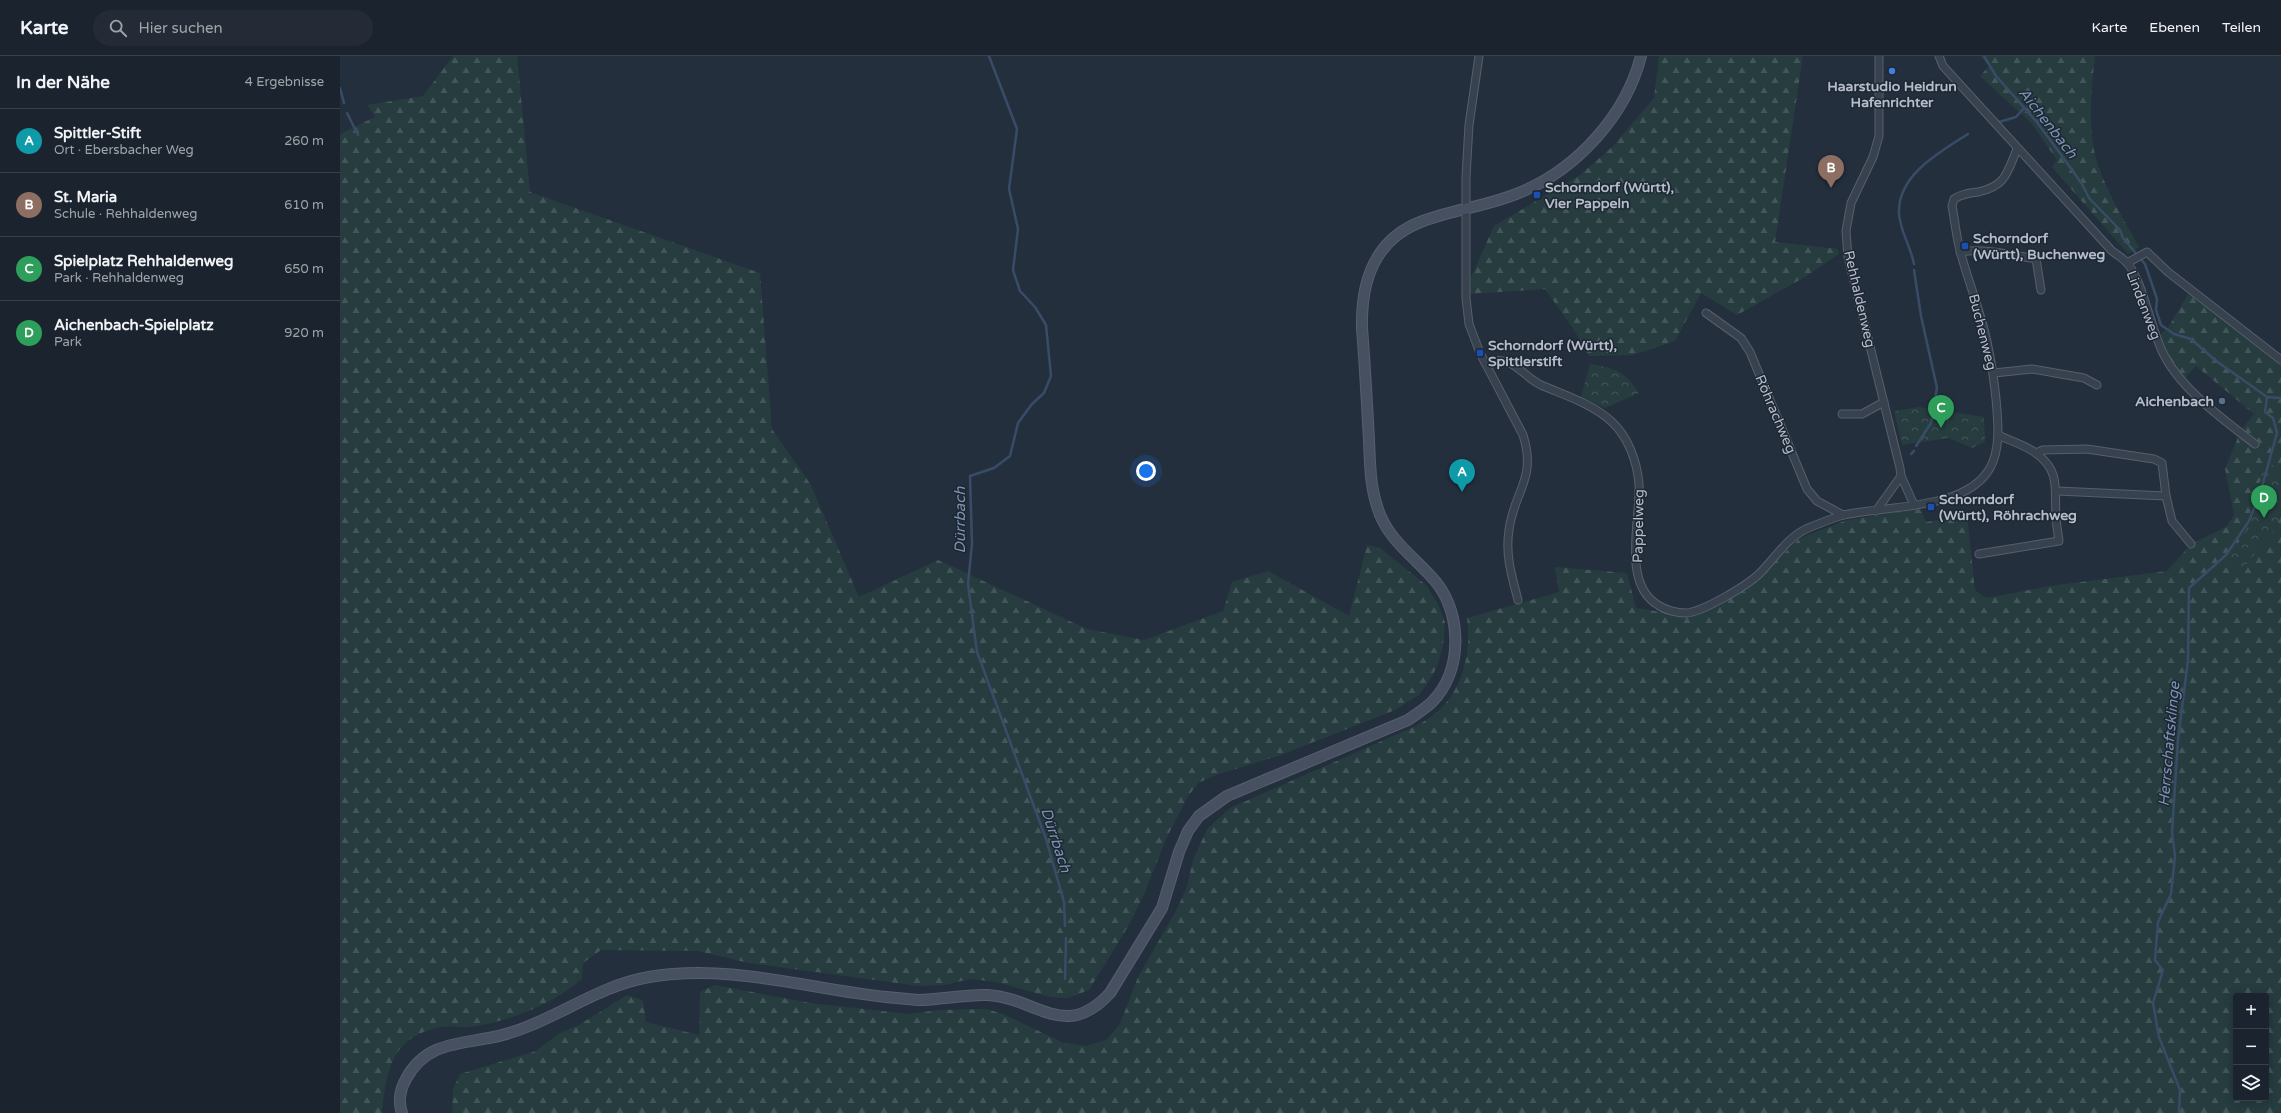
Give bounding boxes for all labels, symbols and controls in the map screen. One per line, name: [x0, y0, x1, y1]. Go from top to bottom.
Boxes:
search box: [93, 10, 373, 46]
text: Karte: [20, 17, 69, 39]
icon: search: [107, 17, 129, 39]
text: Hier suchen: [139, 19, 223, 37]
text: Karte: [2092, 19, 2127, 36]
text: Ebenen: [2149, 19, 2200, 36]
text: Teilen: [2222, 19, 2261, 36]
marker: Haarstudio Heidrun Hafenrichter: [1887, 66, 1897, 76]
text: In der Nähe: [16, 72, 110, 93]
text: 4 Ergebnisse: [245, 74, 324, 90]
place label: Haarstudio Heidrun Hafenrichter: [1827, 78, 1957, 111]
water label: Aichenbach: [2015, 84, 2082, 163]
text: Spittler-Stift: [54, 124, 141, 142]
text: A: [24, 133, 34, 149]
text: 260 m: [284, 133, 324, 149]
text: Ort · Ebersbacher Weg: [54, 142, 194, 158]
pin: B: [1818, 155, 1844, 188]
place label: Schorndorf (Württ), Vier Pappeln: [1545, 179, 1674, 212]
text: St. Maria: [54, 188, 117, 206]
marker: Schorndorf (Württ), Vier Pappeln: [1532, 190, 1542, 200]
text: B: [24, 197, 34, 213]
text: 610 m: [284, 197, 324, 213]
text: Schule · Rehhaldenweg: [54, 206, 198, 222]
place label: Schorndorf (Württ), Buchenweg: [1973, 230, 2105, 263]
marker: Schorndorf (Württ), Buchenweg: [1960, 241, 1970, 251]
street label: Rehhaldenweg: [1840, 249, 1879, 349]
text: Spielplatz Rehhaldenweg: [54, 252, 233, 270]
text: C: [24, 261, 34, 277]
text: 650 m: [284, 261, 324, 277]
street label: Lindenweg: [2123, 268, 2165, 342]
text: Park · Rehhaldenweg: [54, 270, 184, 286]
street label: Buchenweg: [1965, 292, 2000, 372]
text: Aichenbach-Spielplatz: [54, 316, 214, 334]
text: D: [24, 325, 34, 341]
text: 920 m: [284, 325, 324, 341]
text: Park: [54, 334, 82, 350]
place label: Schorndorf (Württ), Spittlerstift: [1488, 337, 1617, 370]
marker: Schorndorf (Württ), Spittlerstift: [1475, 348, 1485, 358]
street label: Röhrachweg: [1751, 372, 1800, 456]
place label: Aichenbach: [2135, 393, 2214, 410]
pin: C: [1928, 395, 1954, 428]
marker: Aichenbach: [2217, 396, 2227, 406]
pin: A: [1449, 459, 1475, 492]
your location: [1136, 461, 1156, 481]
pin: D: [2251, 485, 2277, 518]
water label: Dürrbach: [951, 486, 969, 553]
street label: Pappelweg: [1629, 489, 1648, 563]
place label: Schorndorf (Württ), Röhrachweg: [1939, 491, 2077, 524]
marker: Schorndorf (Württ), Röhrachweg: [1926, 502, 1936, 512]
water label: Herrschaftsklinge: [2155, 679, 2184, 807]
water label: Dürrbach: [1037, 805, 1075, 875]
map controls: [2233, 993, 2269, 1101]
button: +: [2233, 993, 2269, 1029]
button: −: [2233, 1029, 2269, 1065]
button: layers: [2233, 1065, 2269, 1101]

